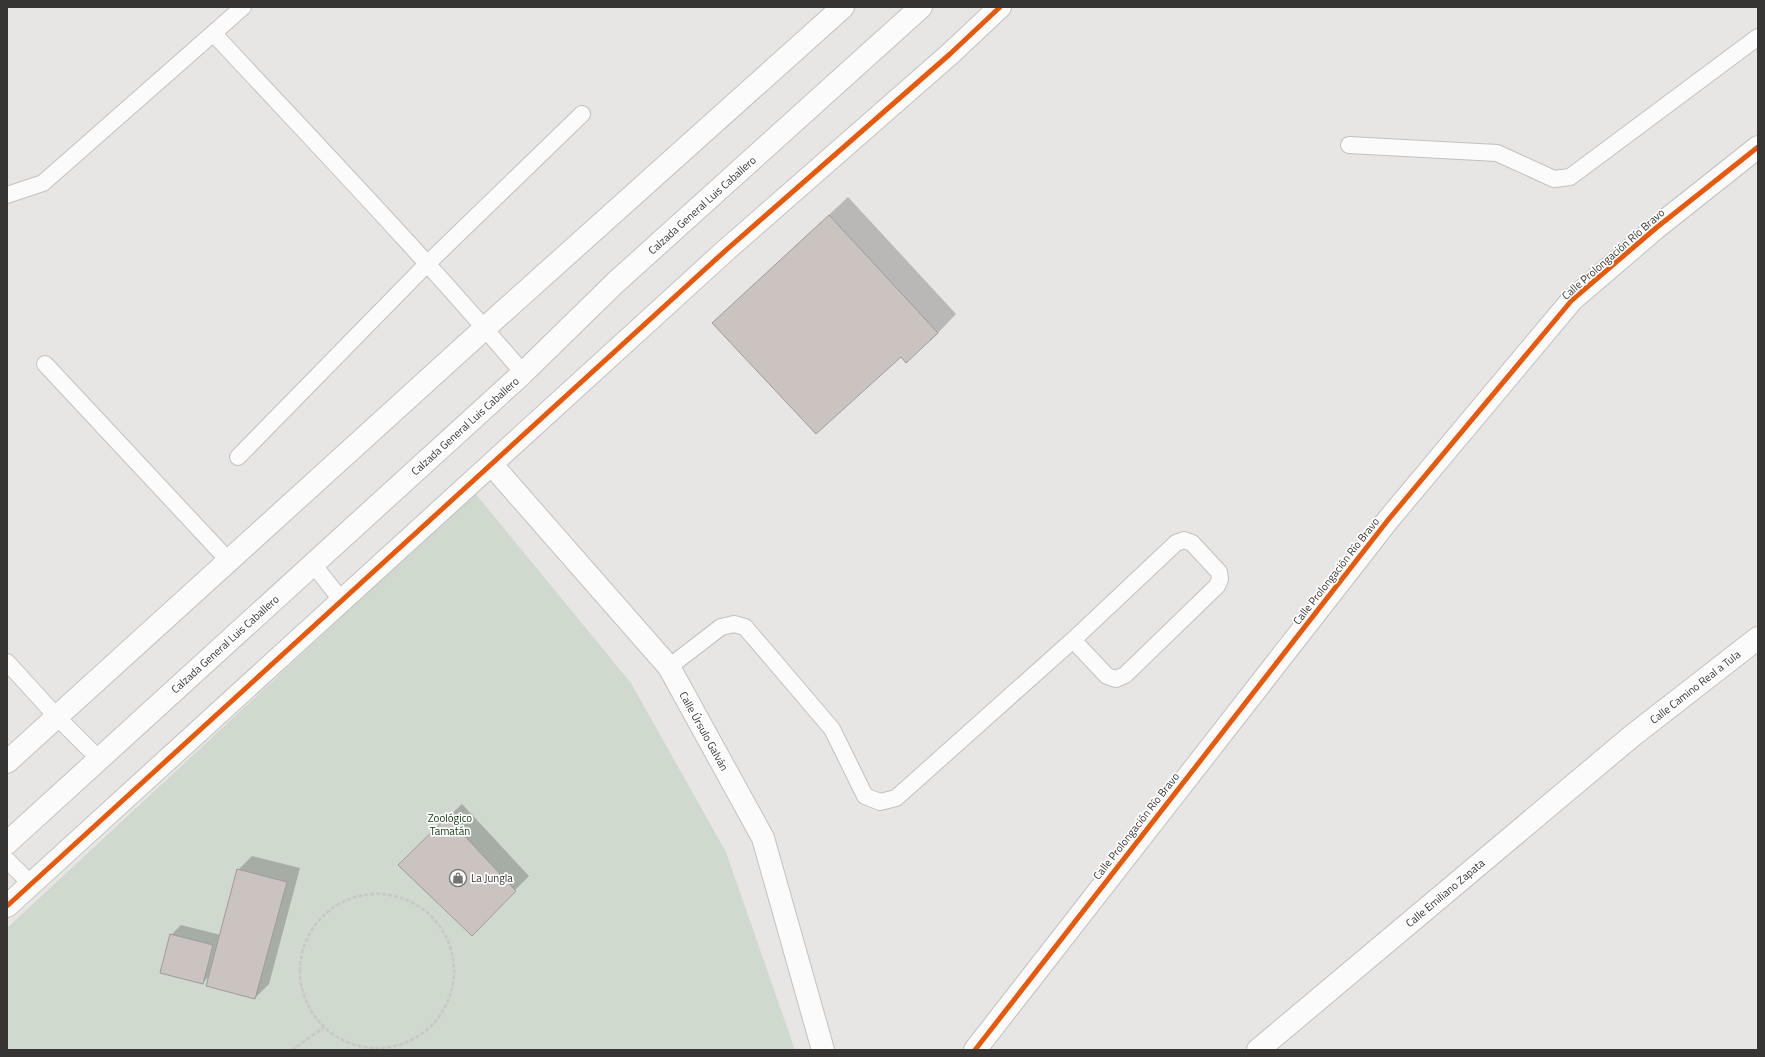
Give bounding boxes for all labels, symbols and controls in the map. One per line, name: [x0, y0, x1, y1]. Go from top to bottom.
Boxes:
street label: Calzada General Luis Caballero: [645, 152, 760, 258]
street label: Calle Prolongación Río Bravo: [1558, 205, 1668, 303]
street label: Calzada General Luis Caballero: [408, 373, 523, 479]
street label: Calle Prolongación Río Bravo: [1289, 514, 1383, 628]
street label: Calzada General Luis Caballero: [168, 591, 283, 697]
street label: Calle Camino Real a Tula: [1646, 646, 1744, 728]
street label: Calle Úrsulo Galván: [676, 688, 733, 774]
street label: Calle Prolongación Río Bravo: [1089, 769, 1183, 883]
park label: Zoológico Tamatán: [428, 810, 472, 839]
street label: Calle Emiliano Zapata: [1402, 855, 1488, 931]
shop icon: La Jungla: [448, 868, 468, 888]
place label: La Jungla: [471, 870, 513, 886]

